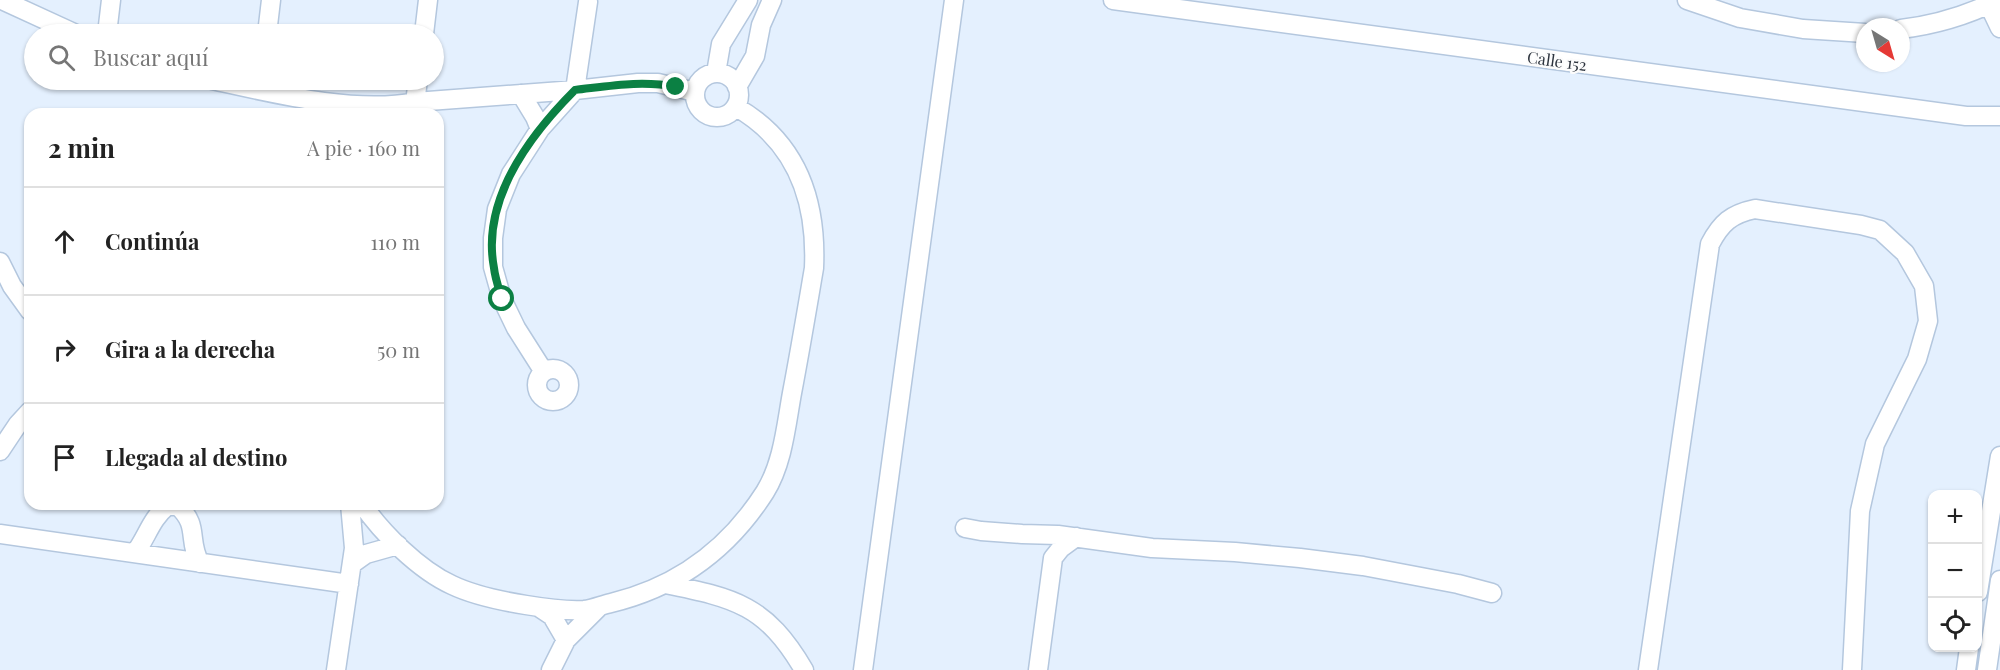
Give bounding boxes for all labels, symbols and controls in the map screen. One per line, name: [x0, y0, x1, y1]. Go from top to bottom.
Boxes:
north arrow: [1856, 18, 1910, 72]
search box: [24, 24, 444, 90]
icon: search: [45, 41, 78, 74]
text: Buscar aquí: [93, 42, 208, 72]
street label: Calle 152: [1526, 46, 1588, 75]
route end: [662, 73, 688, 99]
text: 2 min: [48, 130, 115, 165]
text: A pie · 160 m: [307, 134, 420, 161]
icon: ahead: [48, 225, 81, 258]
text: Continúa: [105, 226, 199, 256]
text: 110 m: [370, 228, 420, 255]
route start: [488, 285, 514, 311]
icon: right: [48, 333, 81, 366]
text: Gira a la derecha: [105, 334, 275, 364]
text: 50 m: [377, 336, 420, 363]
icon: arrive: [48, 441, 81, 474]
text: Llegada al destino: [105, 442, 287, 472]
map controls: [1928, 490, 1982, 652]
button: +: [1928, 490, 1982, 544]
button: −: [1928, 544, 1982, 598]
button: locate: [1928, 598, 1982, 652]

